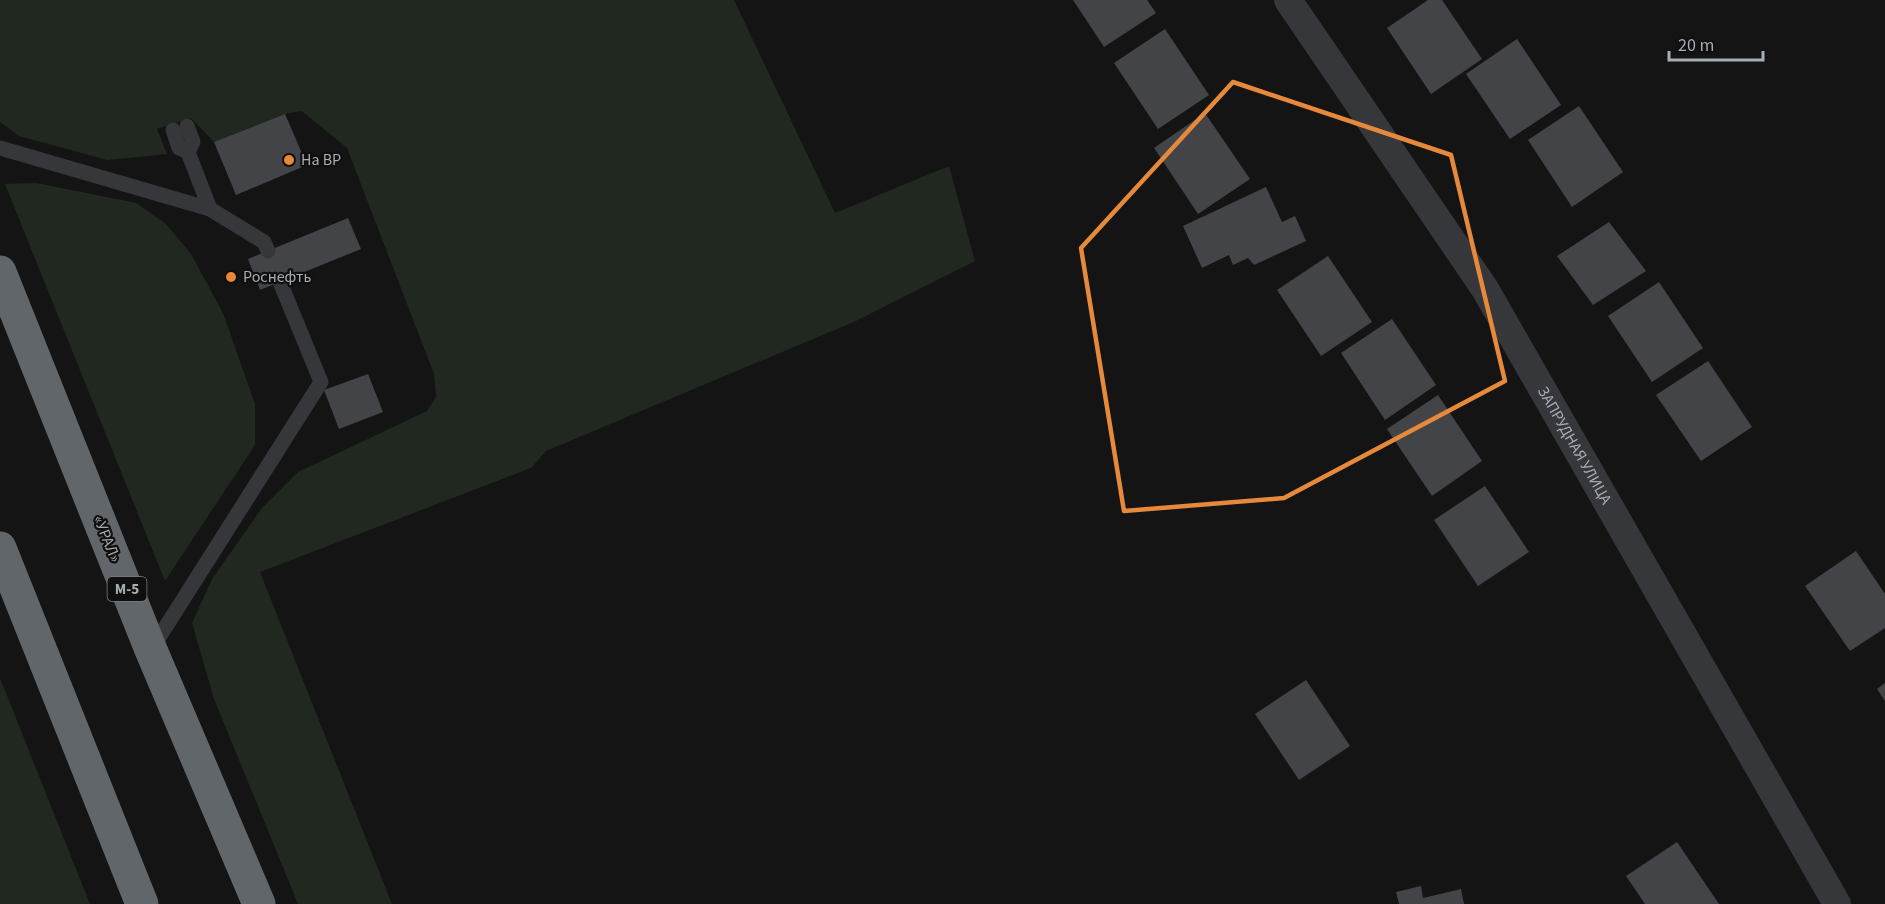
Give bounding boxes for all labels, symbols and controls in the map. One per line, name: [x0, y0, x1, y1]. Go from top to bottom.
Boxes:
scale bar: [1669, 24, 1764, 62]
text: 20 m: [1678, 33, 1714, 58]
place label: На BP: [301, 149, 341, 171]
marker: На BP: [282, 153, 296, 167]
place label: Роснефть: [243, 266, 311, 288]
marker: Роснефть: [224, 270, 238, 284]
street label: ЗАПРУДНАЯ УЛИЦА: [1532, 382, 1617, 509]
street label: «УРАЛ»: [88, 512, 126, 566]
road number: М-5: [108, 577, 146, 601]

